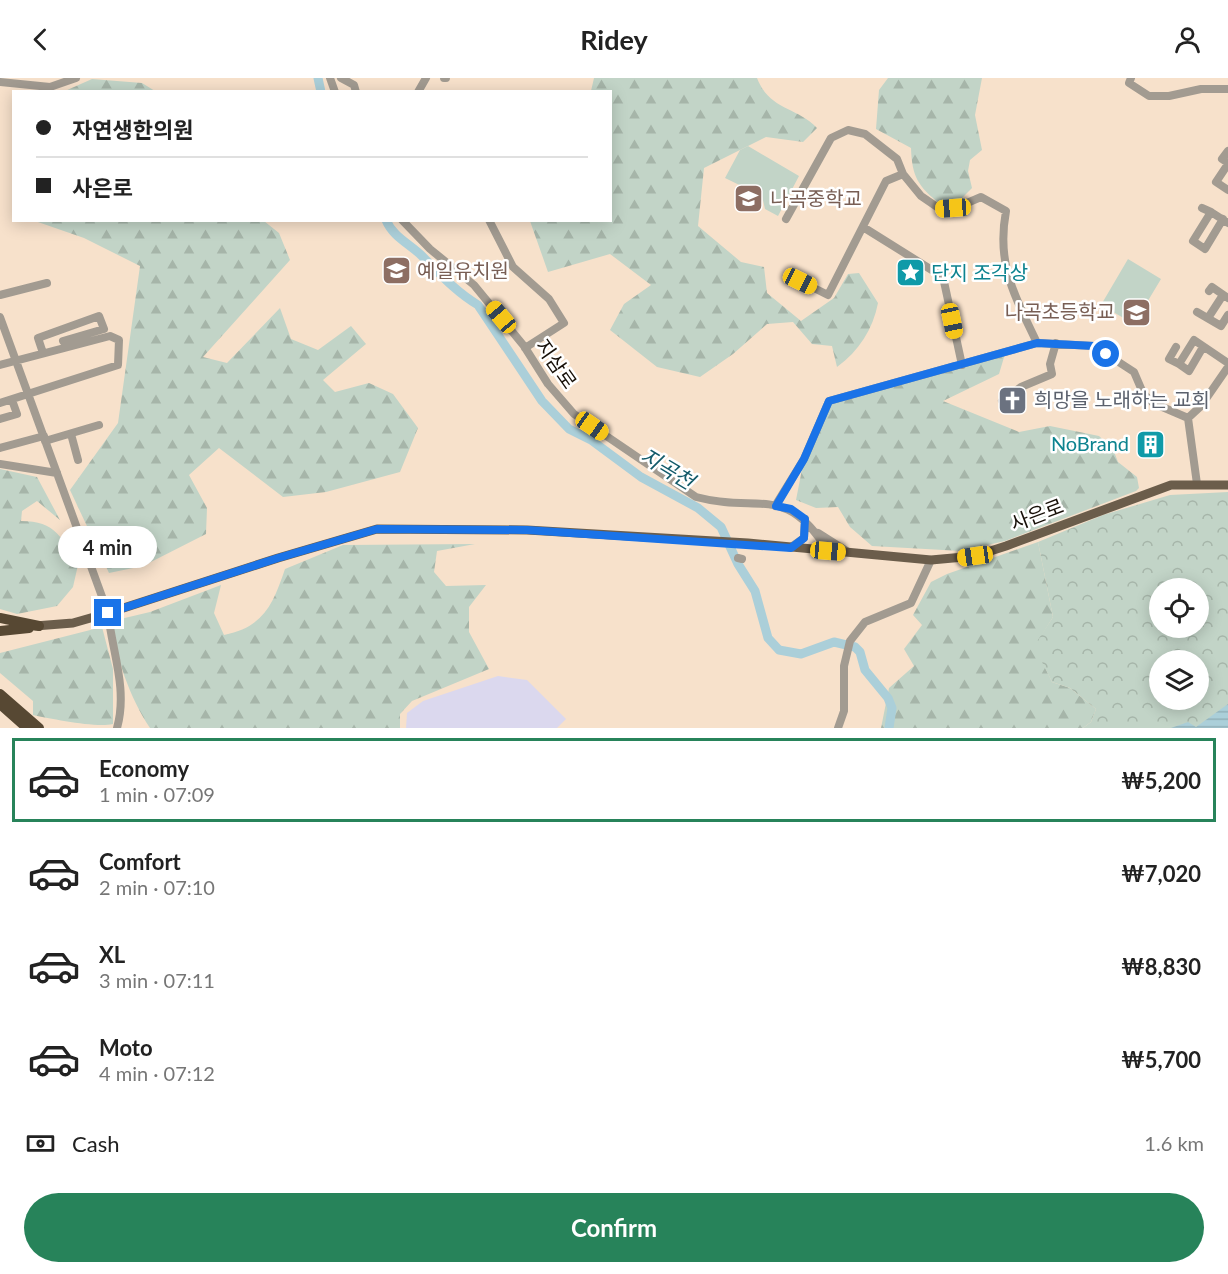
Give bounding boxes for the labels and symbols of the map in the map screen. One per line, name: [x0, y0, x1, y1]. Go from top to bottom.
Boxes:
school or university icon: 나곡중학교: [733, 183, 765, 215]
place label: 나곡중학교: [770, 186, 862, 210]
car: [934, 198, 972, 218]
school or university icon: 예일유치원: [380, 255, 412, 287]
place icon: 단지 조각상: [894, 257, 926, 289]
place label: 예일유치원: [417, 258, 509, 282]
place label: 단지 조각상: [931, 260, 1028, 284]
car: [780, 265, 820, 297]
school or university icon: 나곡초등학교: [1120, 296, 1152, 328]
car: [483, 297, 519, 337]
place label: 나곡초등학교: [1005, 299, 1115, 323]
car: [939, 302, 965, 340]
street label: 지삼로: [531, 334, 582, 393]
route start: [1092, 340, 1119, 367]
church icon: 희망을 노래하는 교회: [997, 384, 1029, 416]
place label: 희망을 노래하는 교회: [1034, 387, 1210, 411]
car: [572, 408, 612, 444]
building icon: NoBrand: [1134, 428, 1166, 460]
place label: NoBrand: [1051, 431, 1129, 455]
water label: 지곡천: [636, 442, 701, 495]
street label: 사은로: [1007, 493, 1067, 535]
callout: 4 min: [58, 526, 158, 568]
car: [809, 540, 847, 562]
car: [956, 545, 994, 567]
route end: [94, 599, 121, 626]

